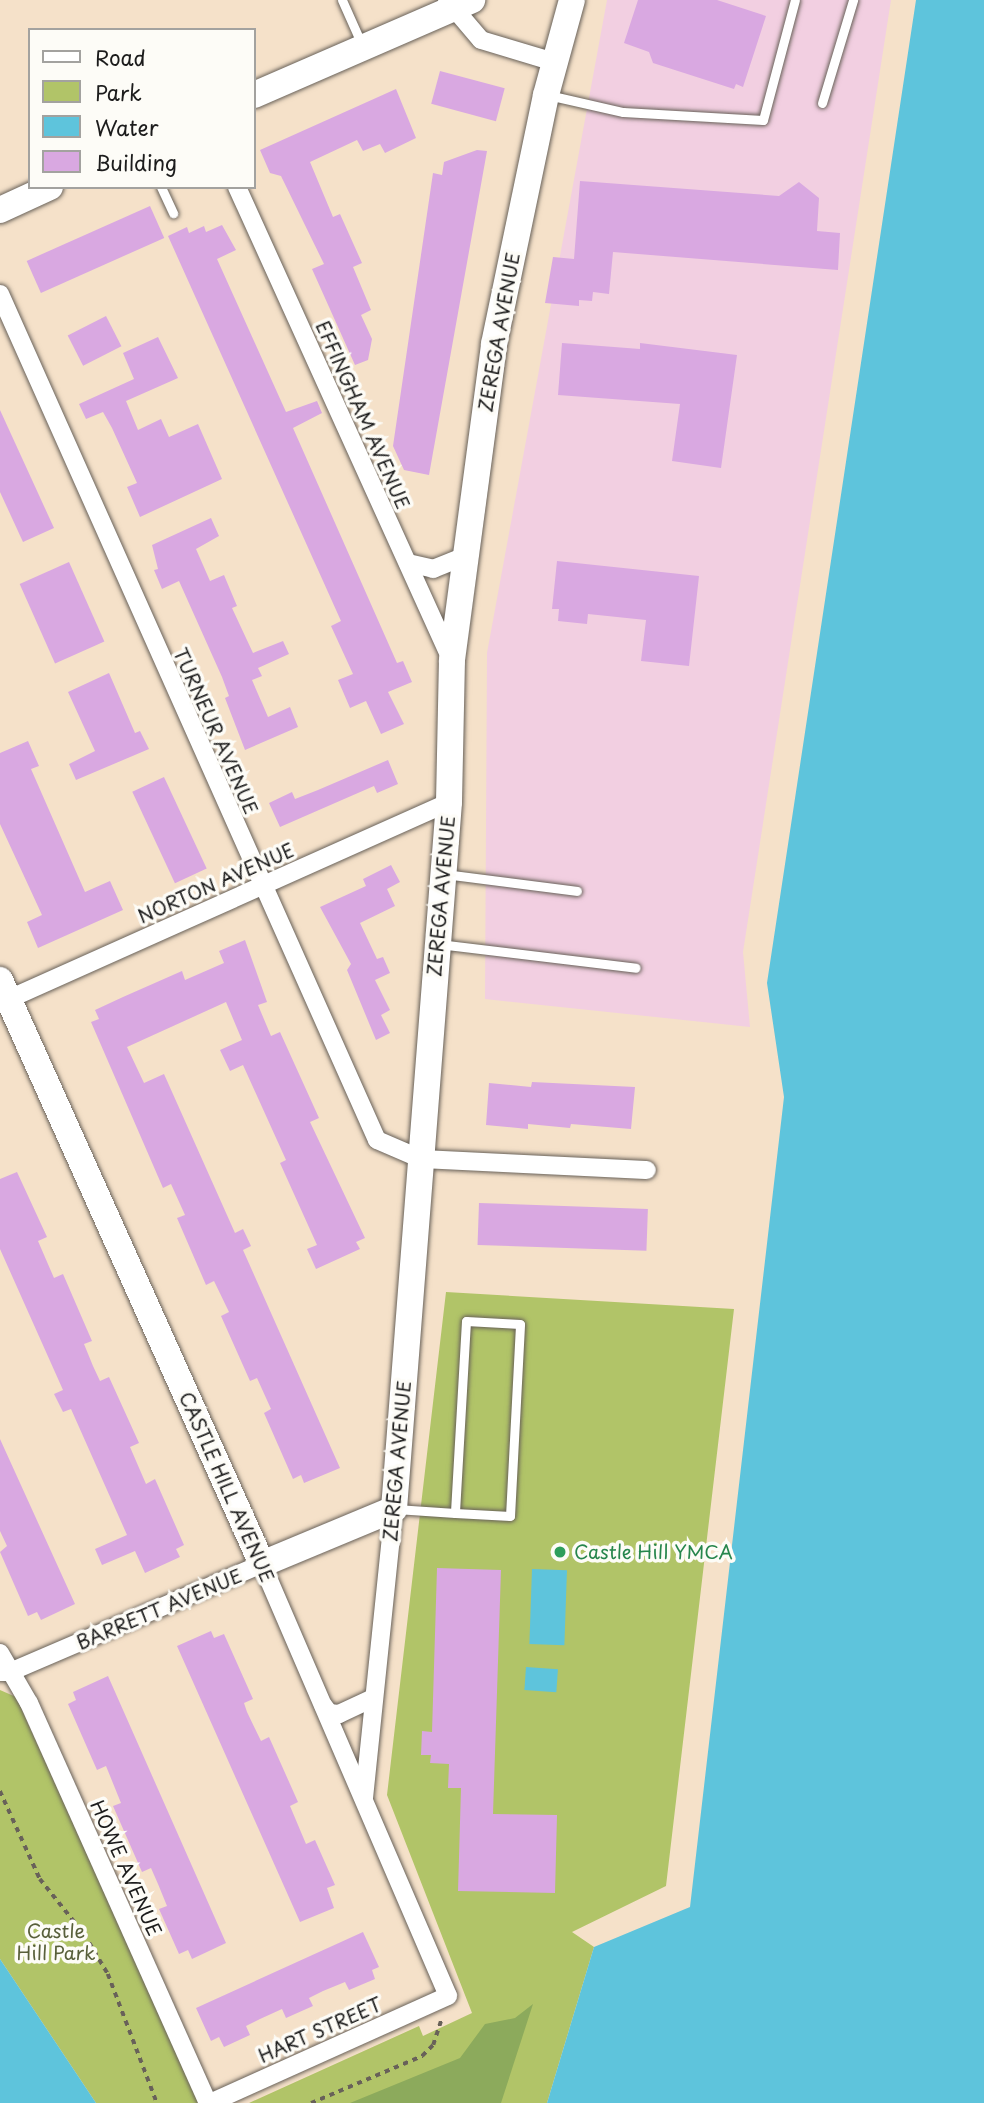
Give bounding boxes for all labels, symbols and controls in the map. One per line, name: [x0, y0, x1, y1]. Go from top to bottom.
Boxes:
legend: [28, 28, 256, 189]
text: Road: [95, 41, 146, 73]
text: Park: [95, 76, 142, 108]
text: Water: [95, 111, 158, 143]
text: Building: [95, 146, 177, 178]
street label: ZEREGA AVENUE: [474, 249, 524, 415]
street label: EFFINGHAM AVENUE: [311, 318, 415, 512]
street label: TURNEUR AVENUE: [169, 644, 263, 818]
street label: ZEREGA AVENUE: [423, 813, 459, 979]
street label: NORTON AVENUE: [134, 838, 298, 928]
street label: ZEREGA AVENUE: [379, 1378, 415, 1544]
street label: CASTLE HILL AVENUE: [174, 1386, 280, 1588]
place label: Castle Hill YMCA: [574, 1541, 733, 1563]
marker: Castle Hill YMCA: [552, 1544, 568, 1560]
street label: BARRETT AVENUE: [73, 1564, 245, 1654]
street label: HOWE AVENUE: [86, 1796, 166, 1940]
park label: Castle Hill Park: [16, 1920, 96, 1964]
street label: HART STREET: [253, 1992, 387, 2068]

